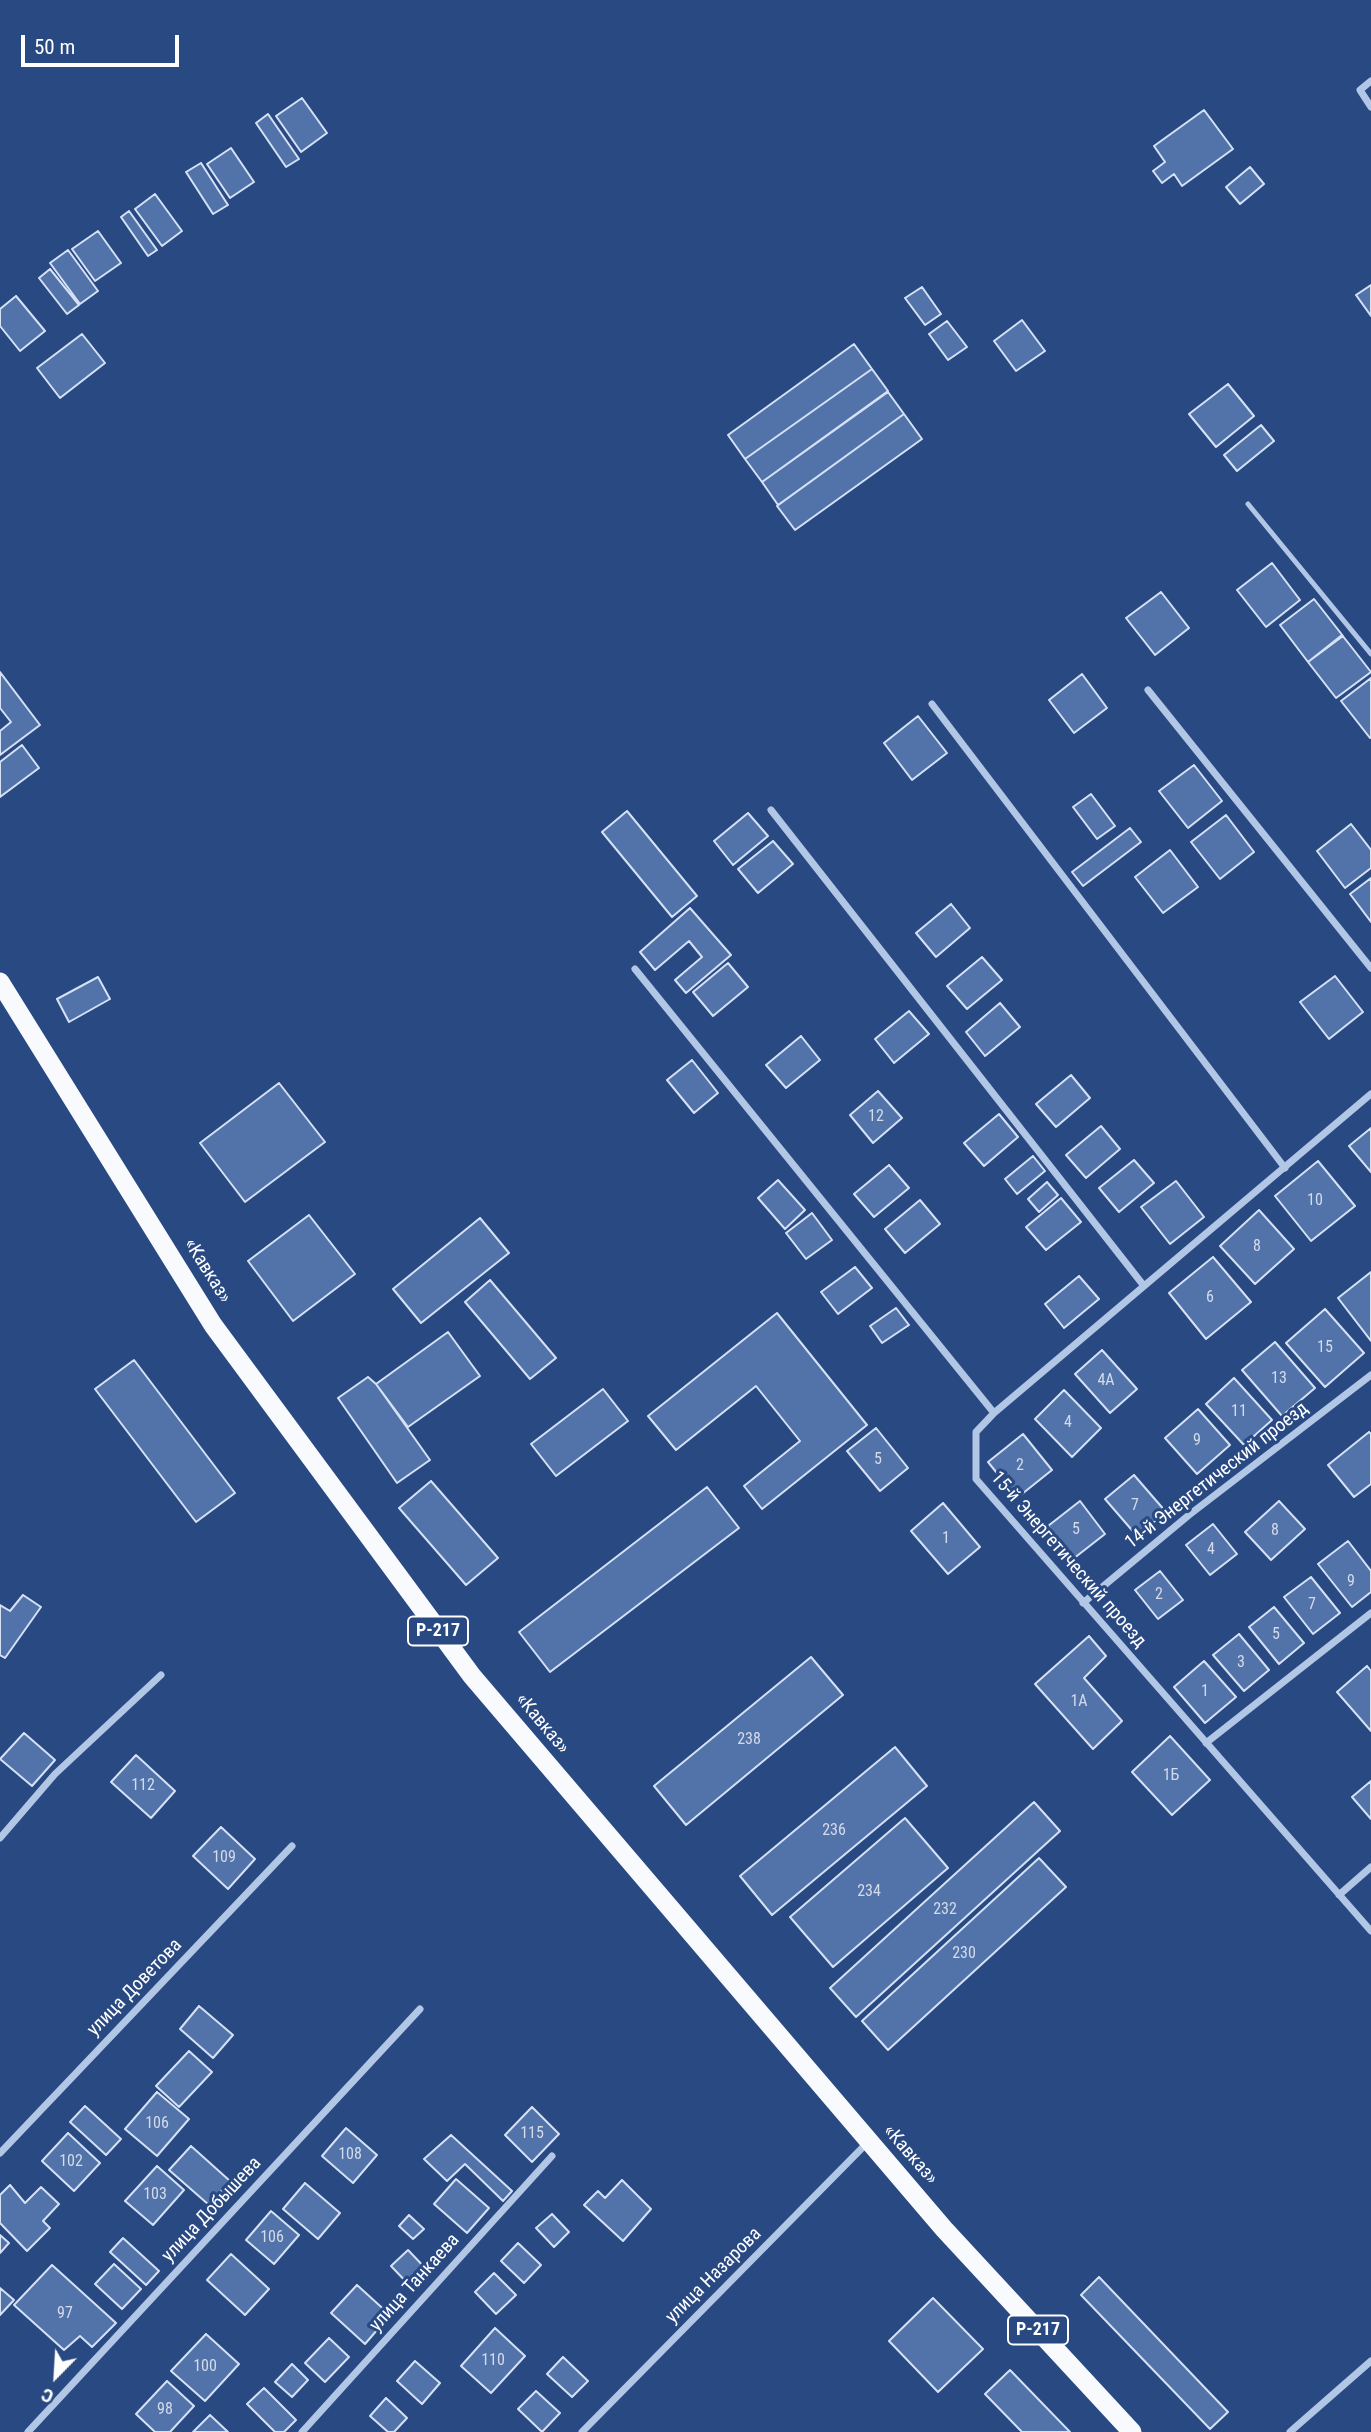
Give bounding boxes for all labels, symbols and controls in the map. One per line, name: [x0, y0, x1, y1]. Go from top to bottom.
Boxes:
scale bar: [24, 21, 182, 65]
text: 50 m: [34, 35, 75, 59]
house number: 12: [868, 1107, 884, 1127]
house number: 10: [1307, 1191, 1323, 1211]
street label: «Кавказ»: [178, 1234, 236, 1308]
house number: 8: [1253, 1237, 1261, 1257]
house number: 6: [1206, 1288, 1214, 1308]
house number: 15: [1317, 1338, 1333, 1358]
house number: 13: [1271, 1369, 1287, 1389]
house number: 4А: [1097, 1371, 1115, 1391]
street label: 14-й Энергетический проезд: [1121, 1397, 1313, 1555]
house number: 11: [1231, 1402, 1247, 1422]
house number: 4: [1064, 1413, 1072, 1433]
house number: 9: [1193, 1431, 1201, 1451]
house number: 5: [874, 1450, 882, 1470]
house number: 2: [1016, 1456, 1024, 1476]
street label: 15-й Энергетический проезд: [985, 1467, 1151, 1653]
house number: 7: [1131, 1496, 1139, 1516]
house number: 5: [1072, 1520, 1080, 1540]
house number: 8: [1271, 1521, 1279, 1541]
house number: 1: [942, 1529, 950, 1549]
house number: 4: [1207, 1540, 1215, 1560]
house number: 9: [1347, 1572, 1355, 1592]
house number: 2: [1155, 1585, 1163, 1605]
house number: 7: [1308, 1595, 1316, 1615]
road number: Р-217: [408, 1616, 468, 1646]
house number: 5: [1272, 1625, 1280, 1645]
house number: 3: [1237, 1653, 1245, 1673]
house number: 1: [1201, 1682, 1209, 1702]
street label: «Кавказ»: [510, 1689, 574, 1759]
house number: 1А: [1070, 1692, 1088, 1712]
house number: 238: [737, 1730, 761, 1750]
house number: 1Б: [1163, 1766, 1179, 1786]
house number: 112: [131, 1776, 155, 1796]
house number: 236: [822, 1821, 846, 1841]
house number: 109: [212, 1848, 236, 1868]
house number: 234: [857, 1882, 881, 1902]
house number: 232: [933, 1900, 957, 1920]
street label: улица Доветова: [83, 1935, 187, 2041]
house number: 230: [952, 1944, 976, 1964]
house number: 106: [145, 2114, 169, 2134]
street label: «Кавказ»: [878, 2120, 942, 2190]
house number: 115: [520, 2124, 544, 2144]
house number: 108: [338, 2145, 362, 2165]
house number: 102: [59, 2152, 83, 2172]
street label: улица Добышева: [157, 2153, 267, 2267]
house number: 103: [143, 2185, 167, 2205]
street label: улица Назарова: [661, 2223, 767, 2329]
house number: 106: [260, 2228, 284, 2248]
street label: улица Танкаева: [365, 2229, 465, 2337]
house number: 97: [57, 2304, 73, 2324]
road number: Р-217: [1008, 2316, 1068, 2344]
north arrow: [21, 2341, 91, 2411]
house number: 110: [481, 2351, 505, 2371]
house number: 100: [193, 2357, 217, 2377]
text: С: [38, 2383, 57, 2408]
house number: 98: [157, 2400, 173, 2420]

